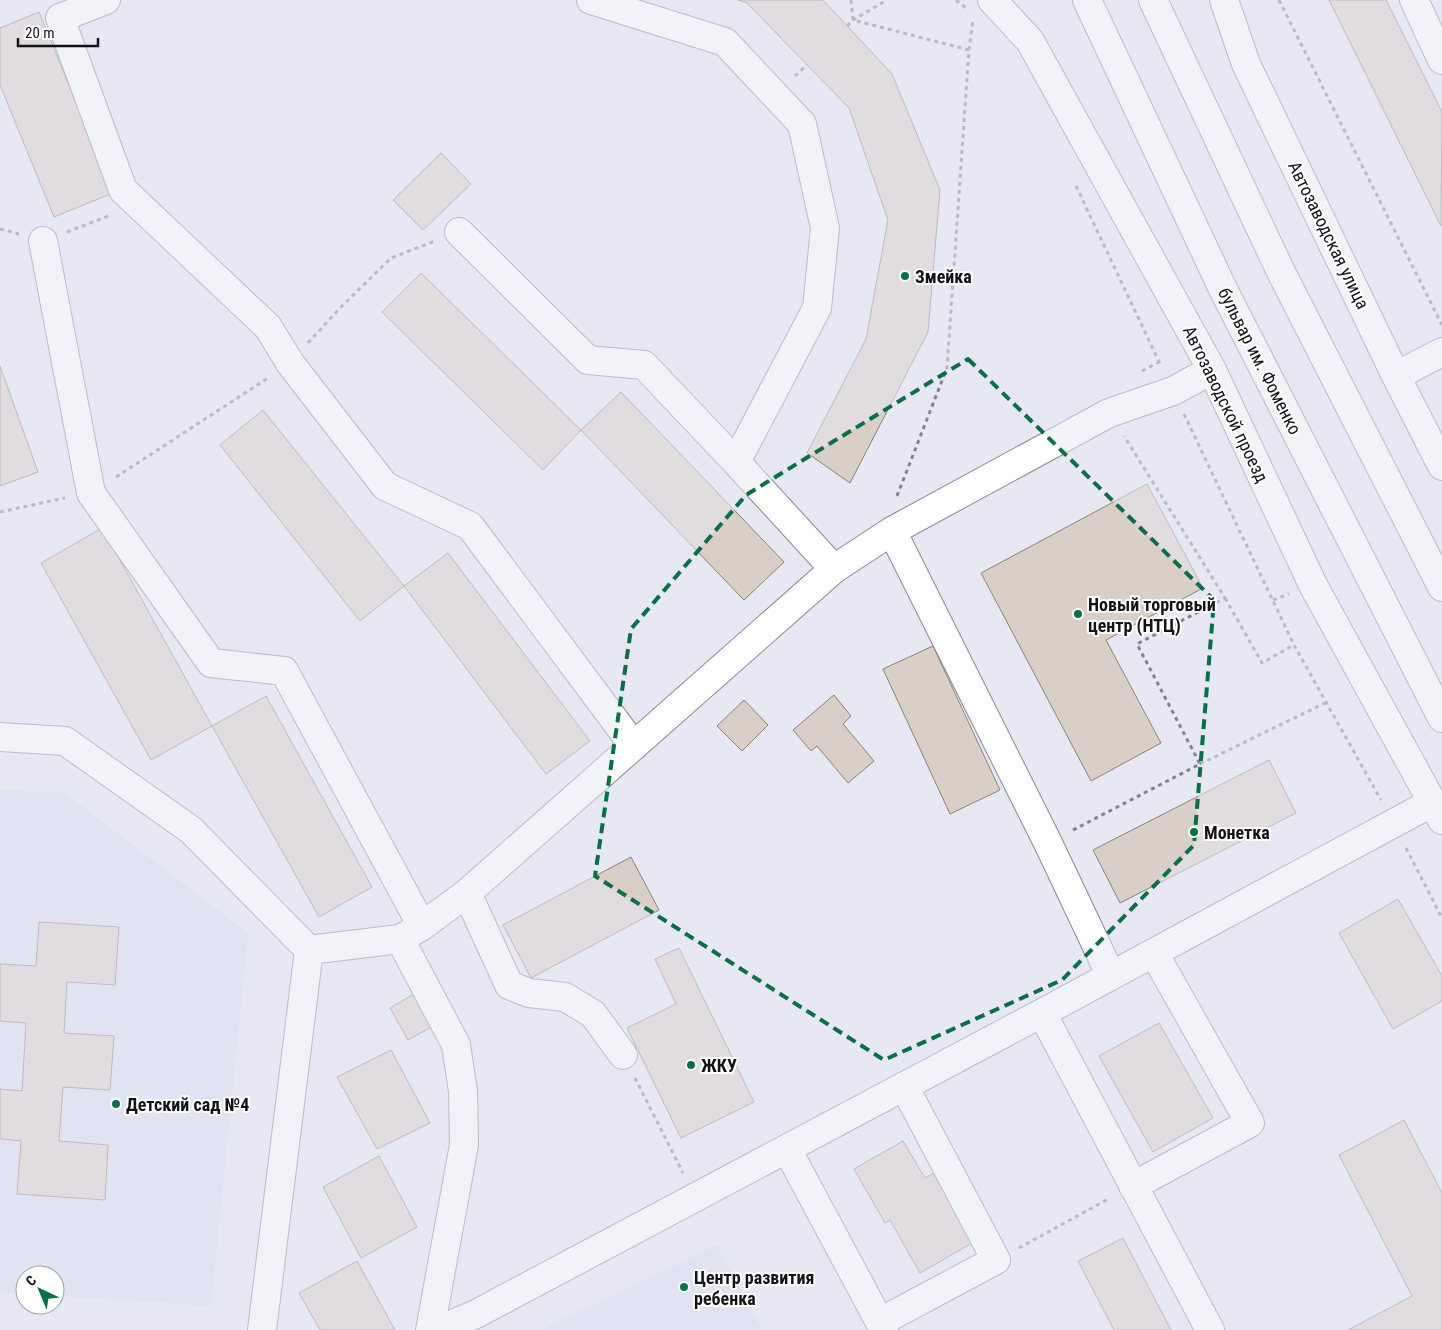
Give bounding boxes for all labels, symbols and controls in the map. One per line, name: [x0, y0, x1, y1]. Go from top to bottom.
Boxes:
scale bar: [18, 15, 98, 47]
text: 20 m: [25, 24, 55, 42]
street label: Автозаводская улица: [1284, 158, 1374, 312]
place label: Змейка: [915, 266, 972, 287]
marker: Змейка: [899, 270, 911, 282]
street label: бульвар им. Фоменко: [1214, 284, 1306, 438]
street label: Автозаводской проезд: [1179, 322, 1273, 486]
place label: Новый торговый центр (НТЦ): [1088, 594, 1216, 637]
marker: Новый торговый центр (НТЦ): [1072, 608, 1084, 620]
place label: Монетка: [1204, 822, 1270, 843]
marker: Монетка: [1188, 826, 1200, 838]
place label: ЖКУ: [701, 1055, 737, 1076]
marker: ЖКУ: [685, 1059, 697, 1071]
place label: Детский сад №4: [126, 1094, 249, 1115]
marker: Детский сад №4: [110, 1098, 122, 1110]
north arrow: [15, 1265, 65, 1315]
place label: Центр развития ребенка: [694, 1267, 814, 1309]
text: С: [23, 1272, 39, 1289]
marker: Центр развития ребенка: [678, 1281, 690, 1293]

